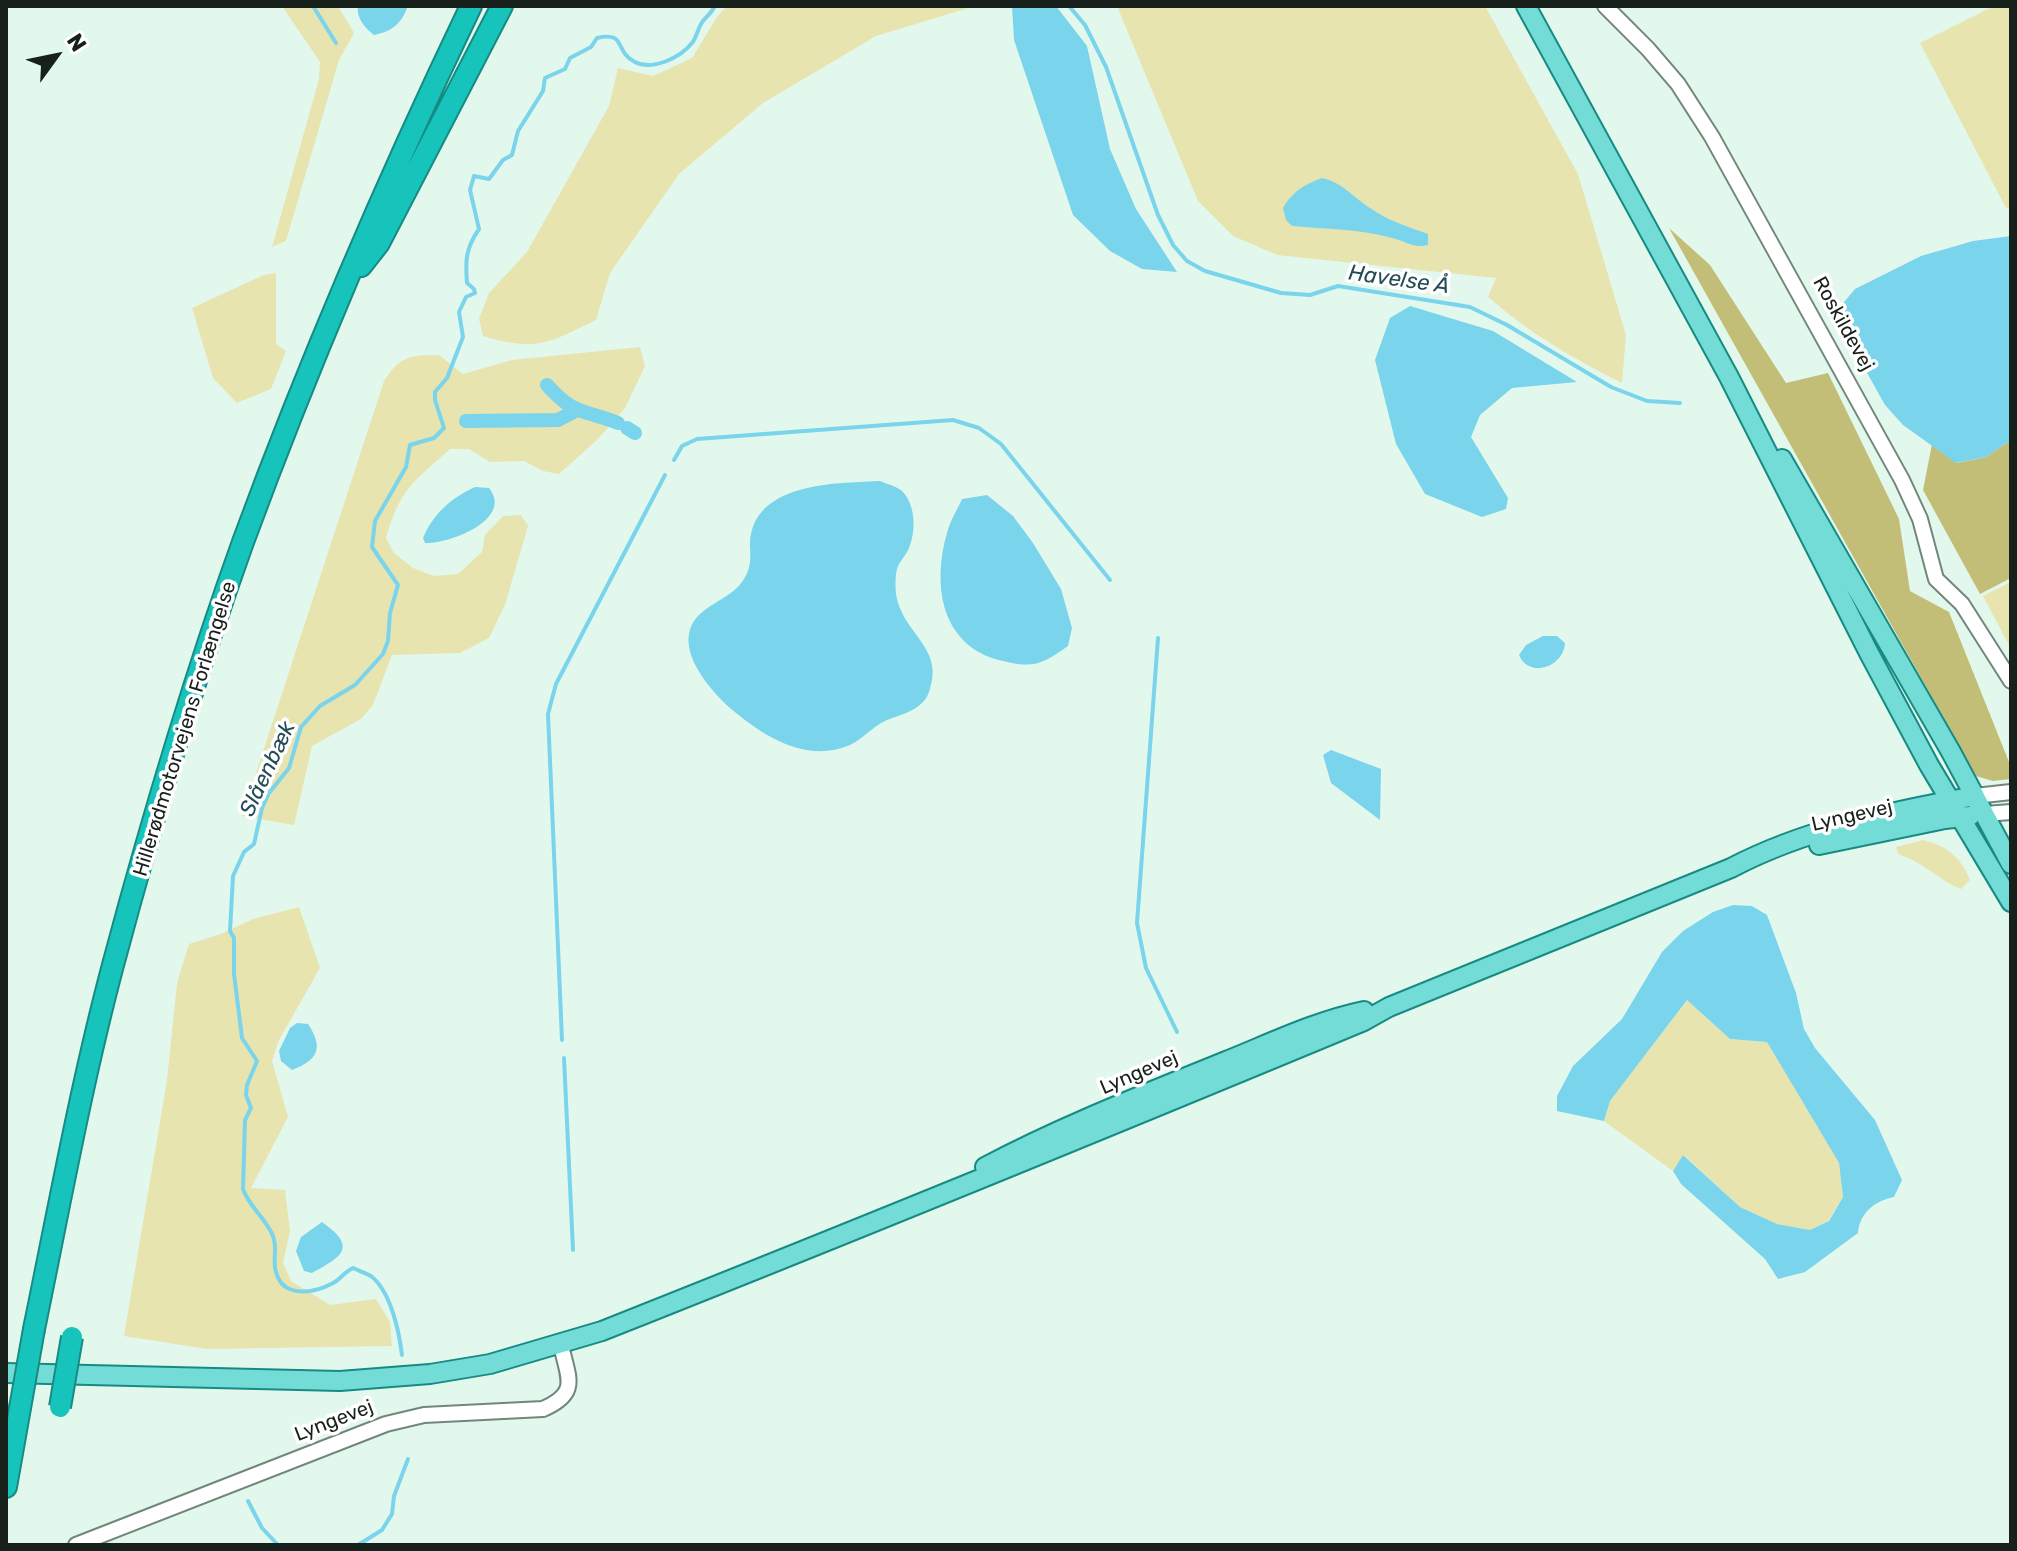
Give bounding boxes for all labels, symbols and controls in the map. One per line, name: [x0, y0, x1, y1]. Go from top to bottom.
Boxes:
north arrow: [16, 16, 96, 96]
text: N: [61, 29, 92, 57]
water label: Havelse Å: [1347, 260, 1451, 300]
street label: Roskildevej: [1807, 273, 1879, 375]
street label: Hillerødmotorvejens Forlængelse: [129, 579, 241, 879]
water label: Slåenbæk: [235, 717, 301, 821]
street label: Lyngevej: [1809, 795, 1895, 837]
street label: Lyngevej: [1096, 1046, 1182, 1100]
street label: Lyngevej: [291, 1395, 377, 1447]

